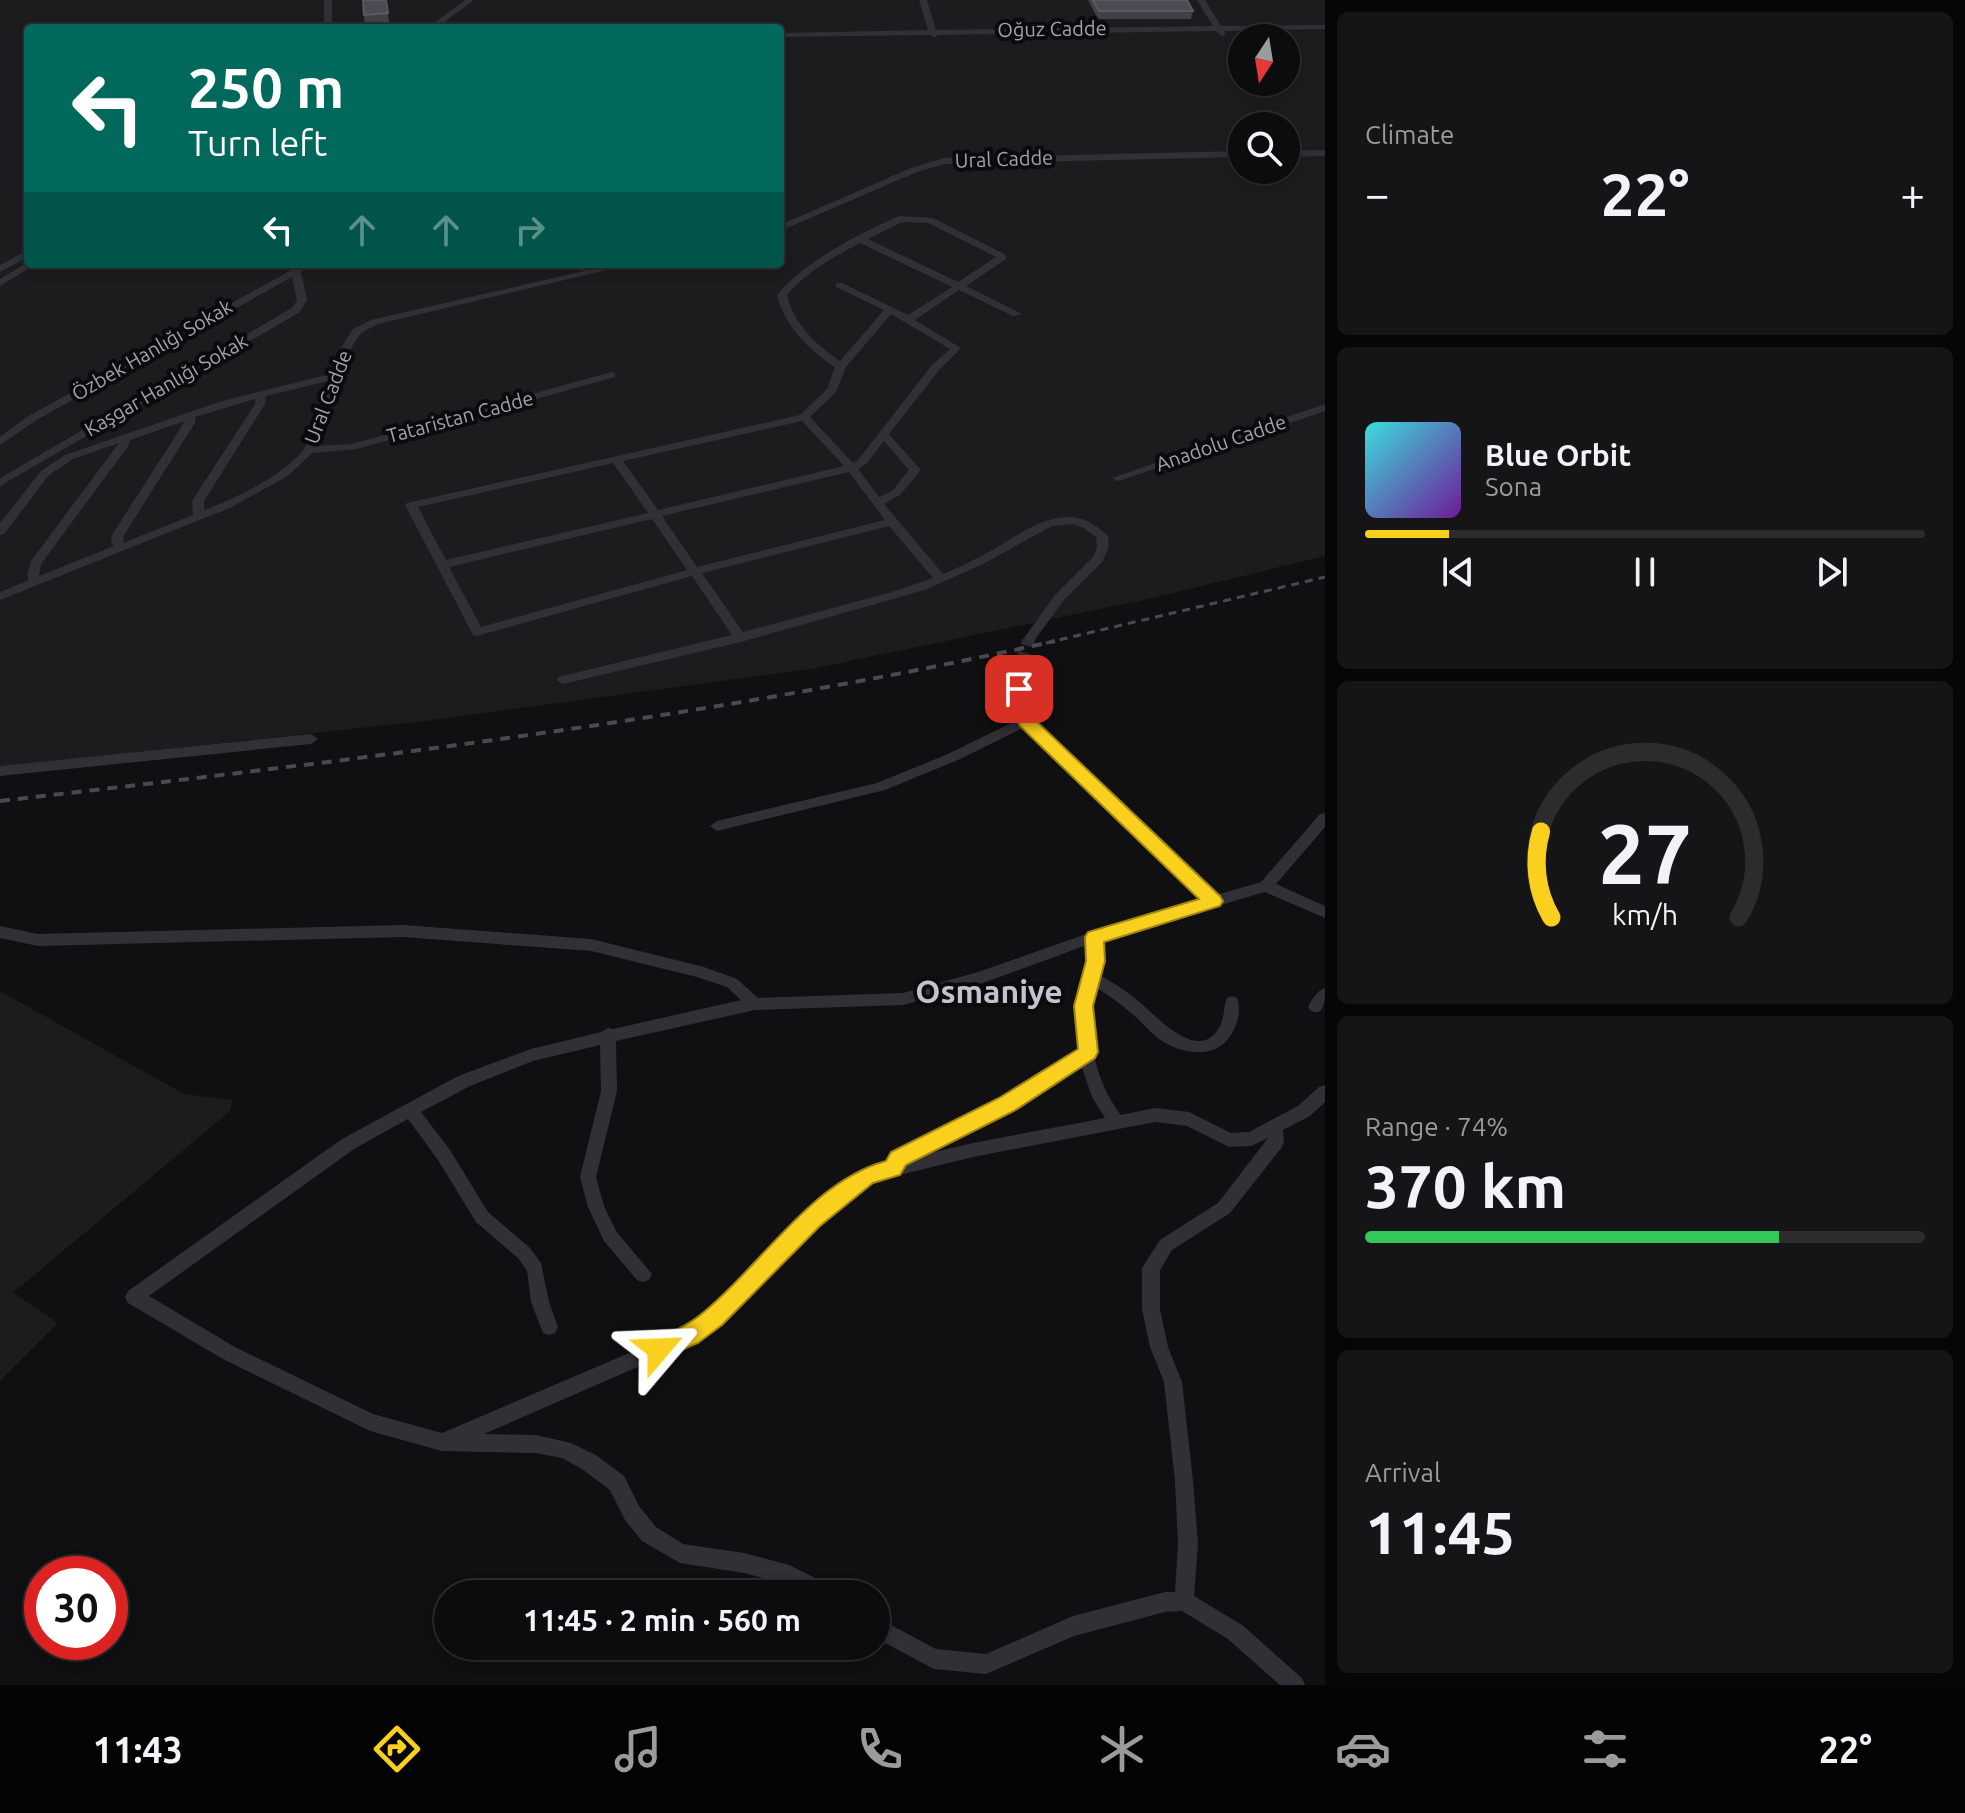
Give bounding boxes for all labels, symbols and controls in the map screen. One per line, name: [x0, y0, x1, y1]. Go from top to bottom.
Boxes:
street label: Oğuz Cadde: [997, 16, 1107, 41]
north arrow: [1228, 24, 1300, 96]
map controls: [1228, 24, 1300, 184]
icon: left: [56, 56, 160, 160]
text: 250 m: [188, 56, 344, 119]
button: search: [1228, 112, 1300, 184]
text: Climate: [1365, 120, 1454, 149]
text: Turn left: [188, 122, 327, 163]
street label: Ural Cadde: [954, 145, 1054, 172]
text: 22°: [1601, 160, 1689, 227]
text: −: [1365, 169, 1390, 218]
text: +: [1900, 169, 1925, 218]
icon: left: [256, 208, 300, 252]
icon: ahead: [340, 208, 384, 252]
icon: ahead: [424, 208, 468, 252]
icon: right: [508, 208, 552, 252]
street label: Özbek Hanlığı Sokak: [67, 294, 236, 405]
street label: Kaşgar Hanlığı Sokak: [80, 329, 251, 441]
street label: Ural Cadde: [299, 347, 356, 447]
street label: Tataristan Cadde: [384, 386, 536, 447]
street label: Anadolu Cadde: [1153, 409, 1289, 476]
text: Blue Orbit: [1485, 438, 1631, 472]
text: Sona: [1485, 472, 1542, 501]
icon: previous: [1436, 550, 1480, 594]
icon: pause: [1623, 550, 1667, 594]
icon: next: [1810, 550, 1854, 594]
pin: [985, 655, 1053, 723]
icon: arrive: [997, 667, 1041, 711]
text: 27: [1598, 806, 1692, 900]
text: km/h: [1612, 899, 1678, 931]
district label: Osmaniye: [915, 973, 1063, 1009]
text: Range · 74%: [1365, 1112, 1508, 1141]
text: 370 km: [1365, 1152, 1566, 1219]
position arrow: [617, 1307, 701, 1391]
text: Arrival: [1365, 1458, 1441, 1487]
text: 11:45: [1365, 1498, 1515, 1565]
speed limit sign: 30: [24, 1556, 128, 1660]
text: 11:45 · 2 min · 560 m: [523, 1603, 801, 1637]
icon: directions: [369, 1721, 425, 1777]
icon: music: [610, 1721, 666, 1777]
icon: phone: [852, 1721, 908, 1777]
icon: climate: [1094, 1721, 1150, 1777]
icon: car: [1335, 1721, 1391, 1777]
icon: filters: [1577, 1721, 1633, 1777]
text: 11:43: [93, 1729, 183, 1770]
text: 22°: [1819, 1729, 1872, 1770]

